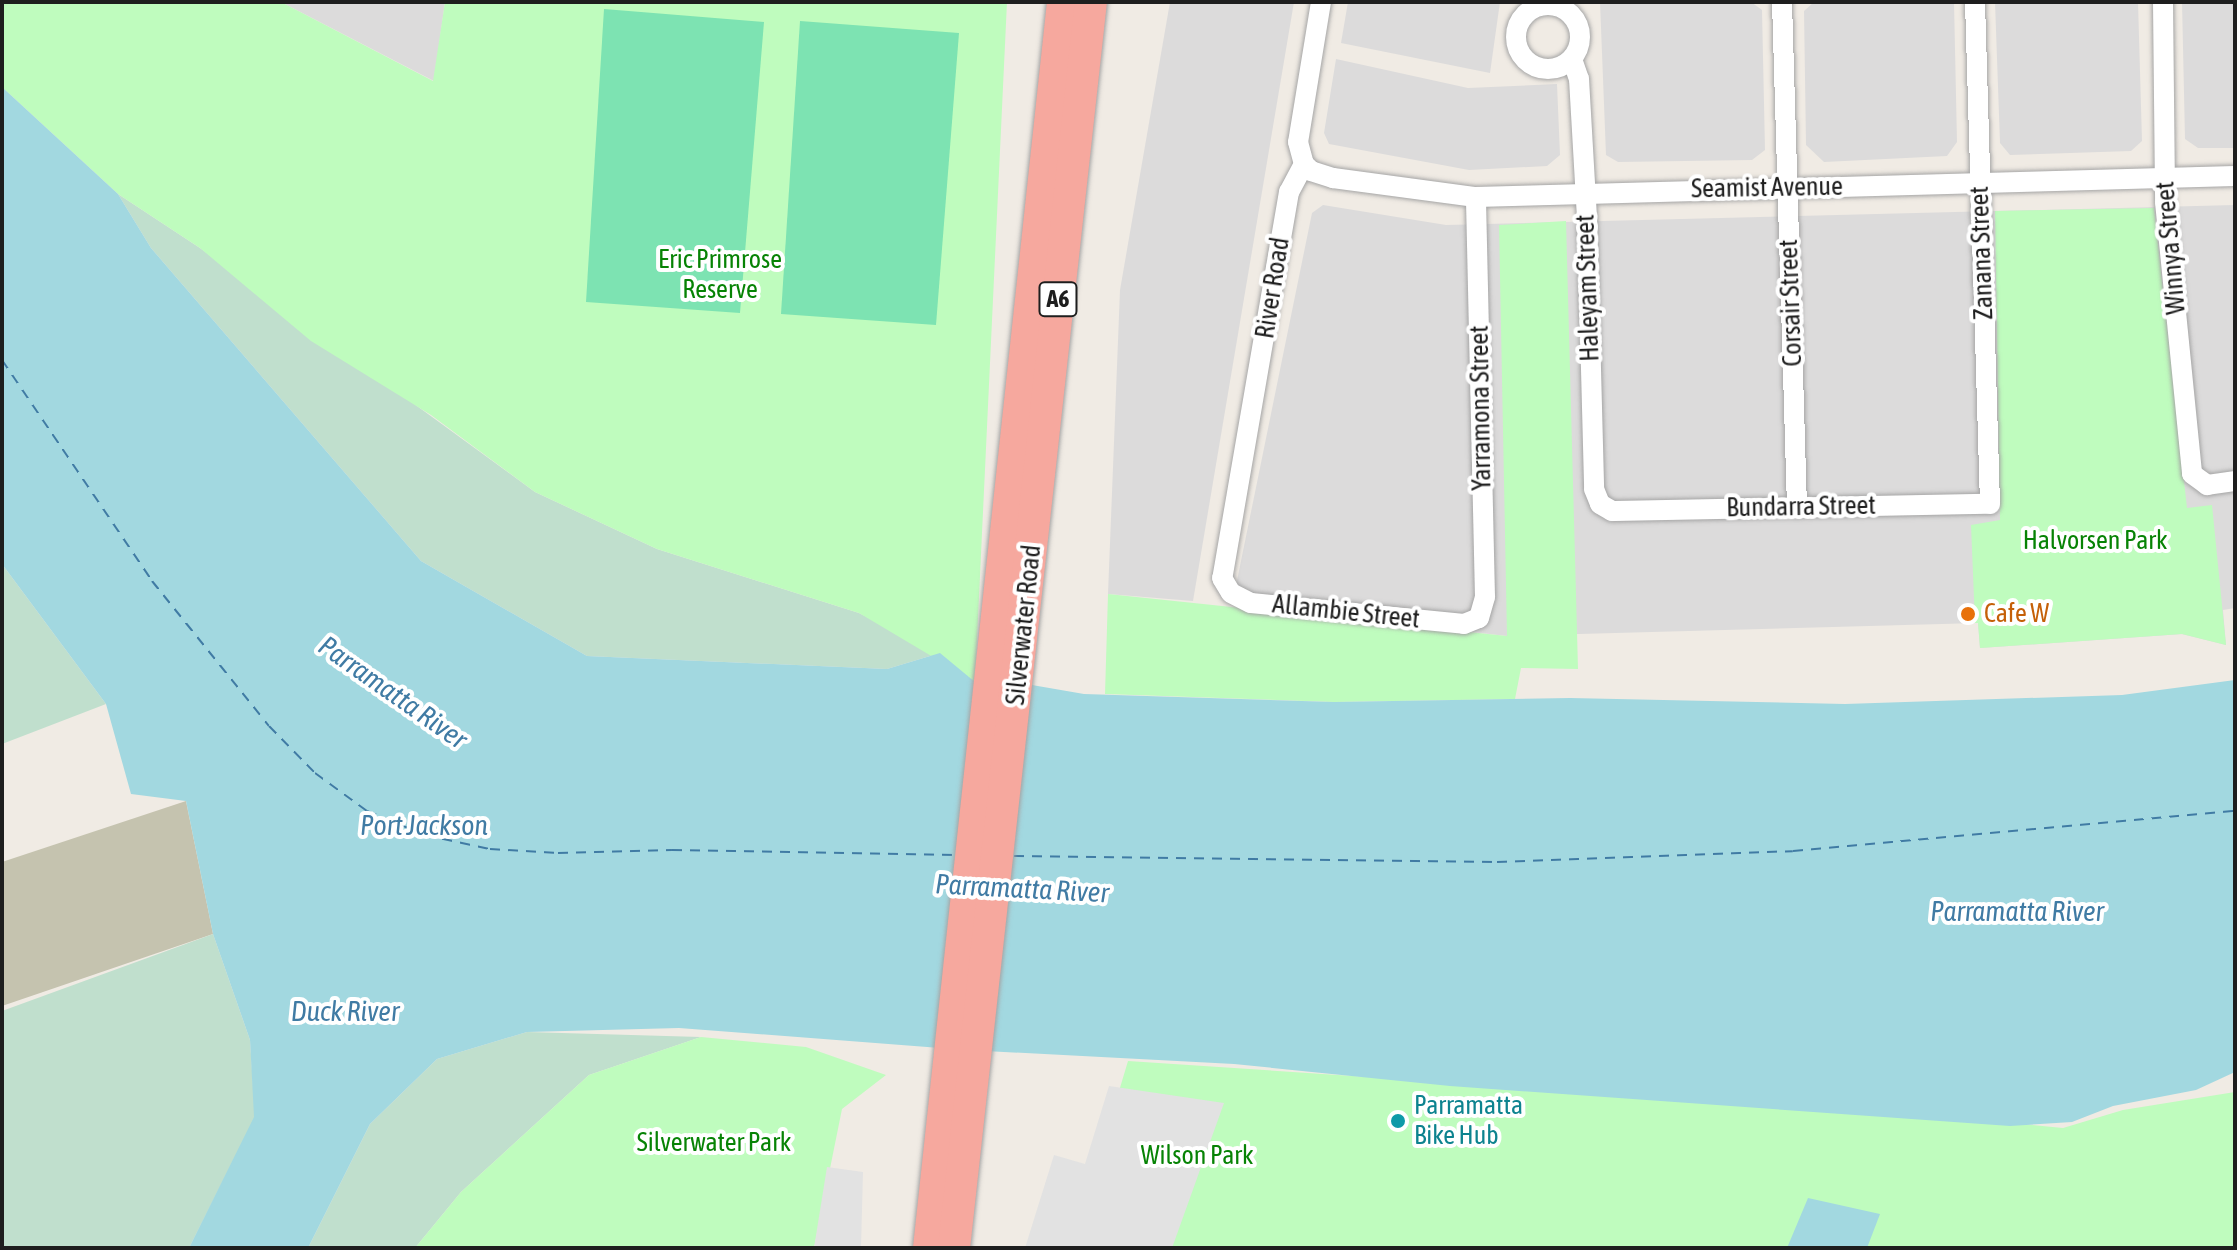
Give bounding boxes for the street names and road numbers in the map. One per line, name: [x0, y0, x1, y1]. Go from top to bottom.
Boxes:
street label: Seamist Avenue: [1691, 171, 1843, 205]
street label: Winnya Street: [2150, 180, 2192, 316]
street label: Zanana Street: [1964, 186, 2000, 320]
street label: Haleyam Street: [1570, 214, 1606, 362]
street label: River Road: [1250, 235, 1296, 341]
street label: Corsair Street: [1773, 239, 1809, 367]
road number: A6: [1038, 279, 1078, 319]
street label: Yarramona Street: [1464, 325, 1498, 491]
street label: Bundarra Street: [1726, 490, 1876, 524]
street label: Silverwater Road: [1000, 543, 1048, 707]
street label: Allambie Street: [1271, 589, 1421, 635]

